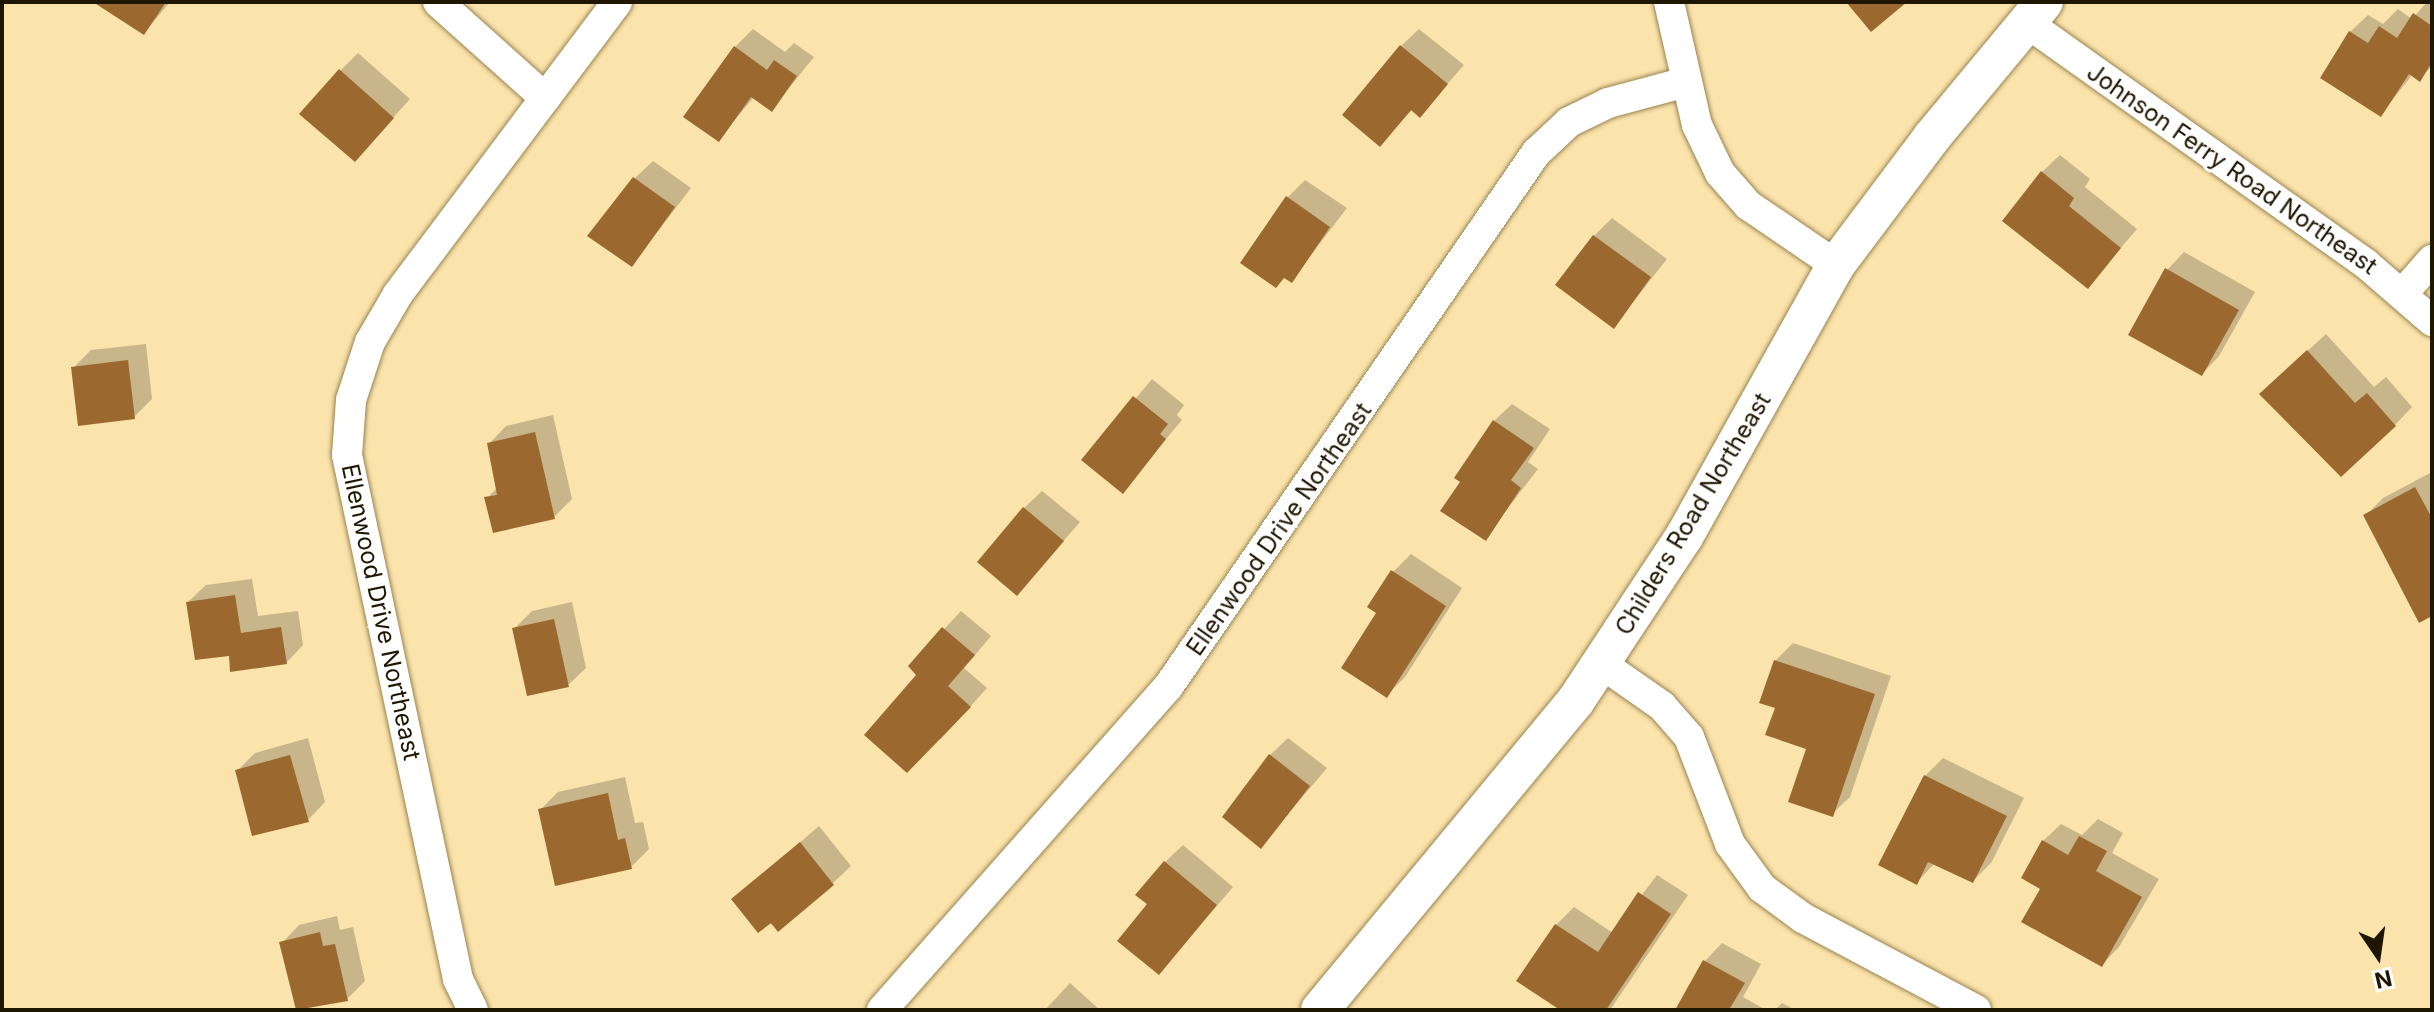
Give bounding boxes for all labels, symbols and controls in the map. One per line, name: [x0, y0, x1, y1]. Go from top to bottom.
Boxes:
street label: Johnson Ferry Road Northeast: [2081, 58, 2383, 280]
street label: Childers Road Northeast: [1609, 388, 1777, 640]
street label: Ellenwood Drive Northeast: [1181, 397, 1377, 661]
street label: Ellenwood Drive Northeast: [336, 461, 426, 763]
north arrow: [2338, 916, 2418, 996]
text: N: [2372, 965, 2394, 994]

